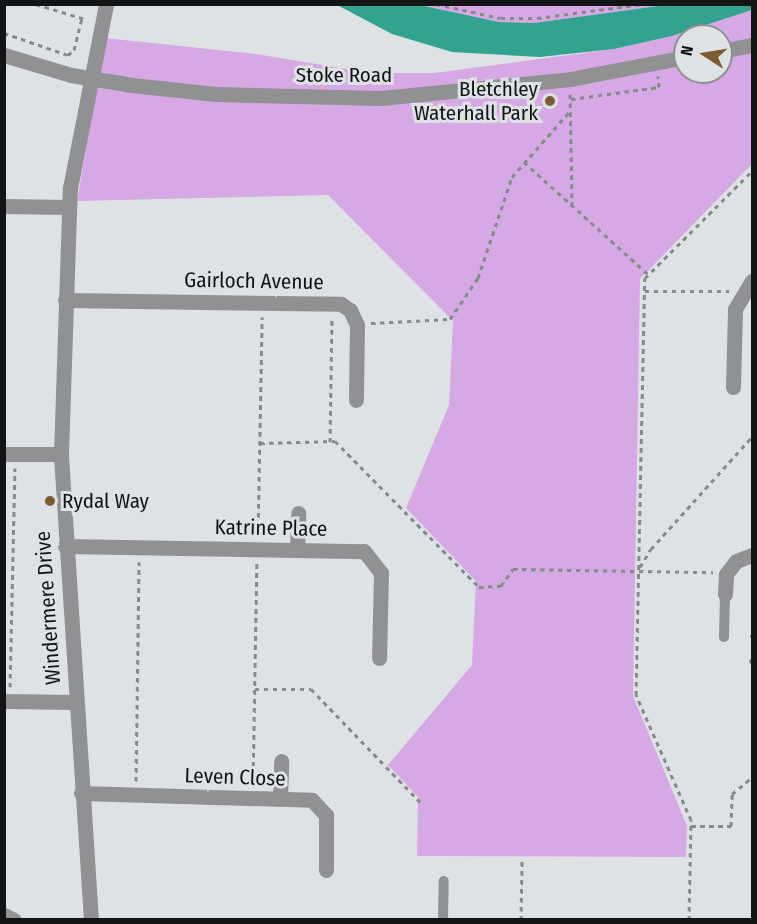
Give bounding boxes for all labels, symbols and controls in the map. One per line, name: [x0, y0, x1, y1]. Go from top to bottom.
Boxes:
north arrow: [673, 24, 733, 84]
text: N: [677, 44, 697, 57]
street label: Stoke Road: [296, 62, 392, 88]
place label: Bletchley Waterhall Park: [414, 76, 538, 126]
marker: Bletchley Waterhall Park: [543, 94, 557, 108]
street label: Gairloch Avenue: [184, 267, 324, 295]
place label: Rydal Way: [62, 488, 149, 514]
marker: Rydal Way: [43, 494, 57, 508]
street label: Katrine Place: [214, 514, 328, 542]
street label: Windermere Drive: [30, 530, 66, 686]
street label: Leven Close: [184, 763, 286, 791]

